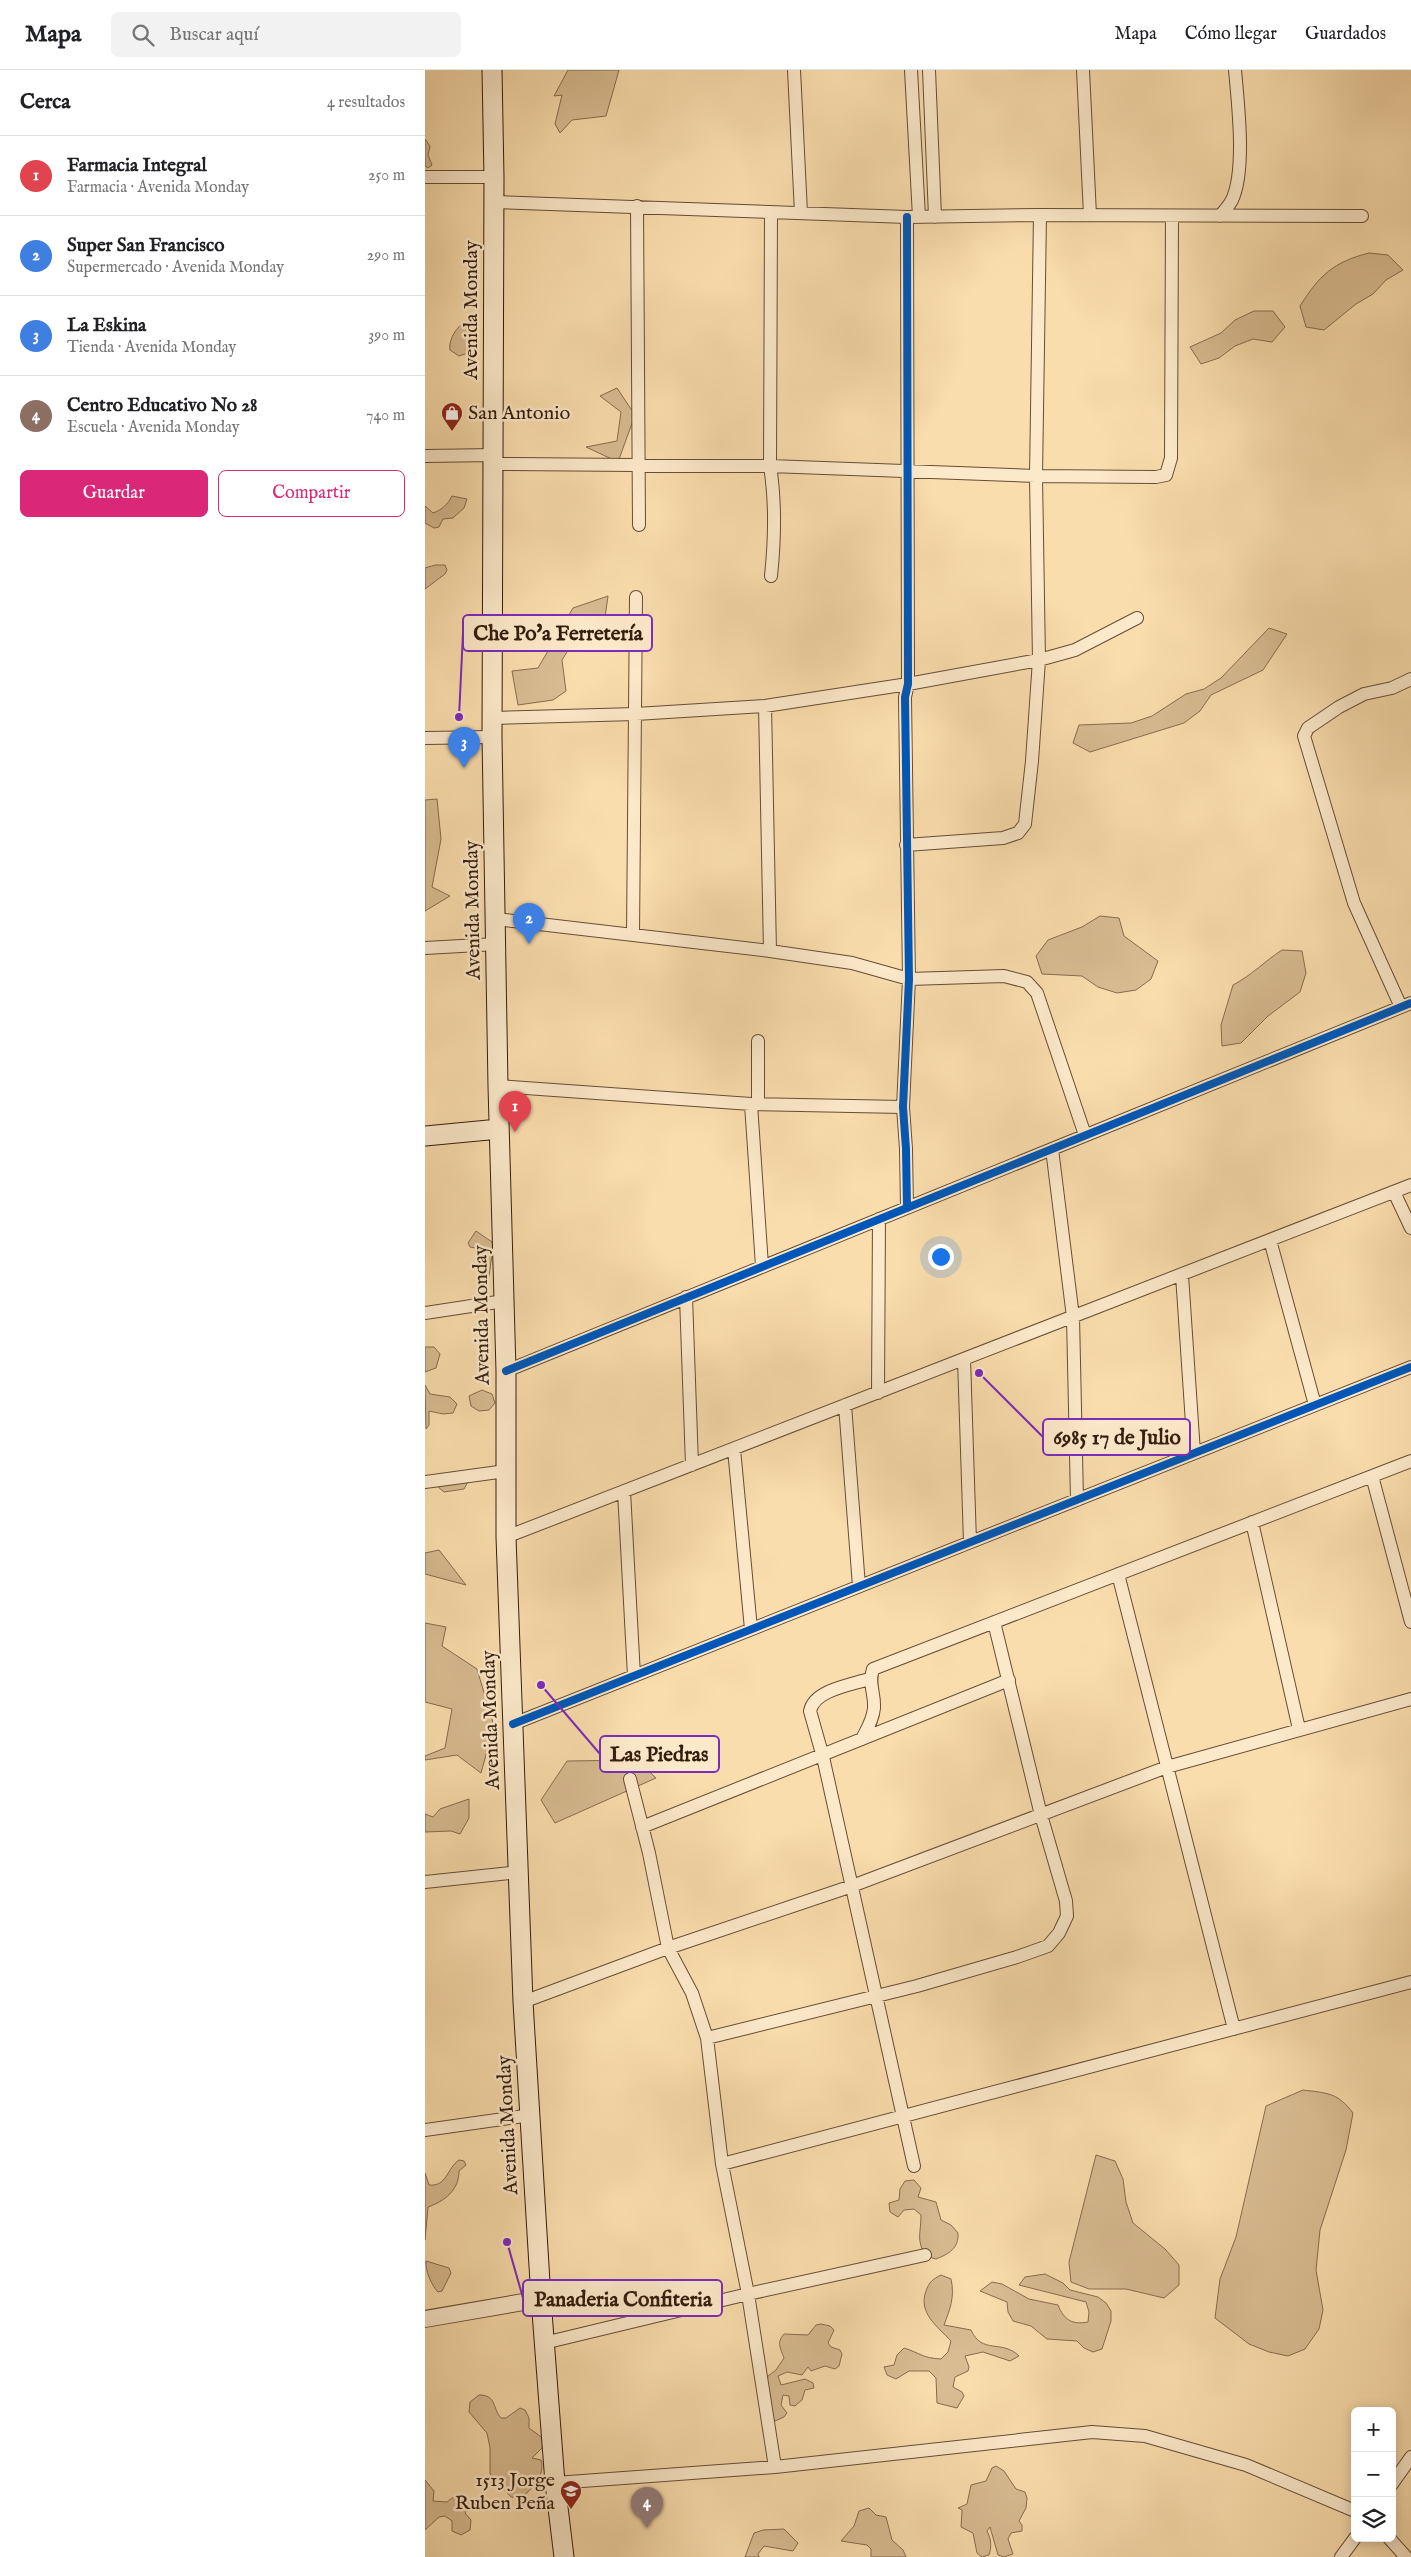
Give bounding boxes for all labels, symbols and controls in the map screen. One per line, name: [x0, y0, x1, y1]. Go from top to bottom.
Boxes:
search box: [111, 12, 461, 57]
text: Mapa: [25, 19, 81, 50]
icon: search: [129, 21, 157, 49]
text: Buscar aquí: [169, 23, 258, 47]
text: Mapa: [1114, 23, 1157, 46]
text: Cómo llegar: [1185, 23, 1277, 46]
text: Guardados: [1305, 23, 1386, 46]
text: Cerca: [20, 89, 70, 116]
text: 4 resultados: [327, 93, 405, 113]
text: Farmacia Integral: [67, 154, 207, 178]
text: 1: [33, 166, 39, 186]
text: 250 m: [368, 166, 405, 186]
text: Farmacia · Avenida Monday: [67, 178, 249, 198]
text: Super San Francisco: [67, 234, 224, 258]
street label: Avenida Monday: [459, 240, 484, 381]
text: 2: [32, 246, 40, 266]
text: 290 m: [367, 246, 405, 266]
text: Supermercado · Avenida Monday: [67, 258, 284, 278]
text: La Eskina: [67, 314, 146, 338]
text: 3: [33, 326, 39, 346]
text: 390 m: [368, 326, 405, 346]
text: Tienda · Avenida Monday: [67, 338, 236, 358]
text: Centro Educativo No 28: [67, 394, 258, 418]
shop icon: San Antonio: [440, 401, 464, 432]
place label: San Antonio: [468, 401, 570, 426]
text: 4: [32, 406, 40, 426]
text: 740 m: [366, 406, 405, 426]
text: Escuela · Avenida Monday: [67, 418, 240, 438]
button: Guardar: [20, 470, 208, 517]
button: Compartir: [218, 470, 405, 517]
callout: Che Po'a Ferretería: [463, 615, 652, 651]
text: Che Po'a Ferretería: [473, 621, 644, 648]
pin: 3: [448, 727, 480, 768]
street label: Avenida Monday: [459, 840, 487, 981]
pin: 2: [513, 903, 545, 944]
pin: 1: [499, 1091, 531, 1132]
your location: [928, 1244, 954, 1270]
street label: Avenida Monday: [468, 1245, 496, 1386]
callout: 6985 17 de Julio: [1043, 1419, 1190, 1455]
text: 6985 17 de Julio: [1053, 1425, 1181, 1452]
street label: Avenida Monday: [476, 1650, 506, 1791]
callout: Las Piedras: [600, 1736, 719, 1772]
text: Las Piedras: [610, 1742, 708, 1769]
street label: Avenida Monday: [492, 2055, 524, 2196]
callout: Panaderia Confiteria: [523, 2280, 722, 2316]
text: Panaderia Confiteria: [534, 2287, 713, 2314]
map controls: [1351, 2407, 1396, 2542]
button: +: [1351, 2407, 1396, 2452]
button: −: [1351, 2452, 1396, 2497]
place label: 1513 Jorge Ruben Peña: [455, 2468, 555, 2516]
school or university icon: 1513 Jorge Ruben Peña: [559, 2479, 583, 2510]
pin: 4: [631, 2487, 663, 2528]
button: layers: [1351, 2497, 1396, 2542]

